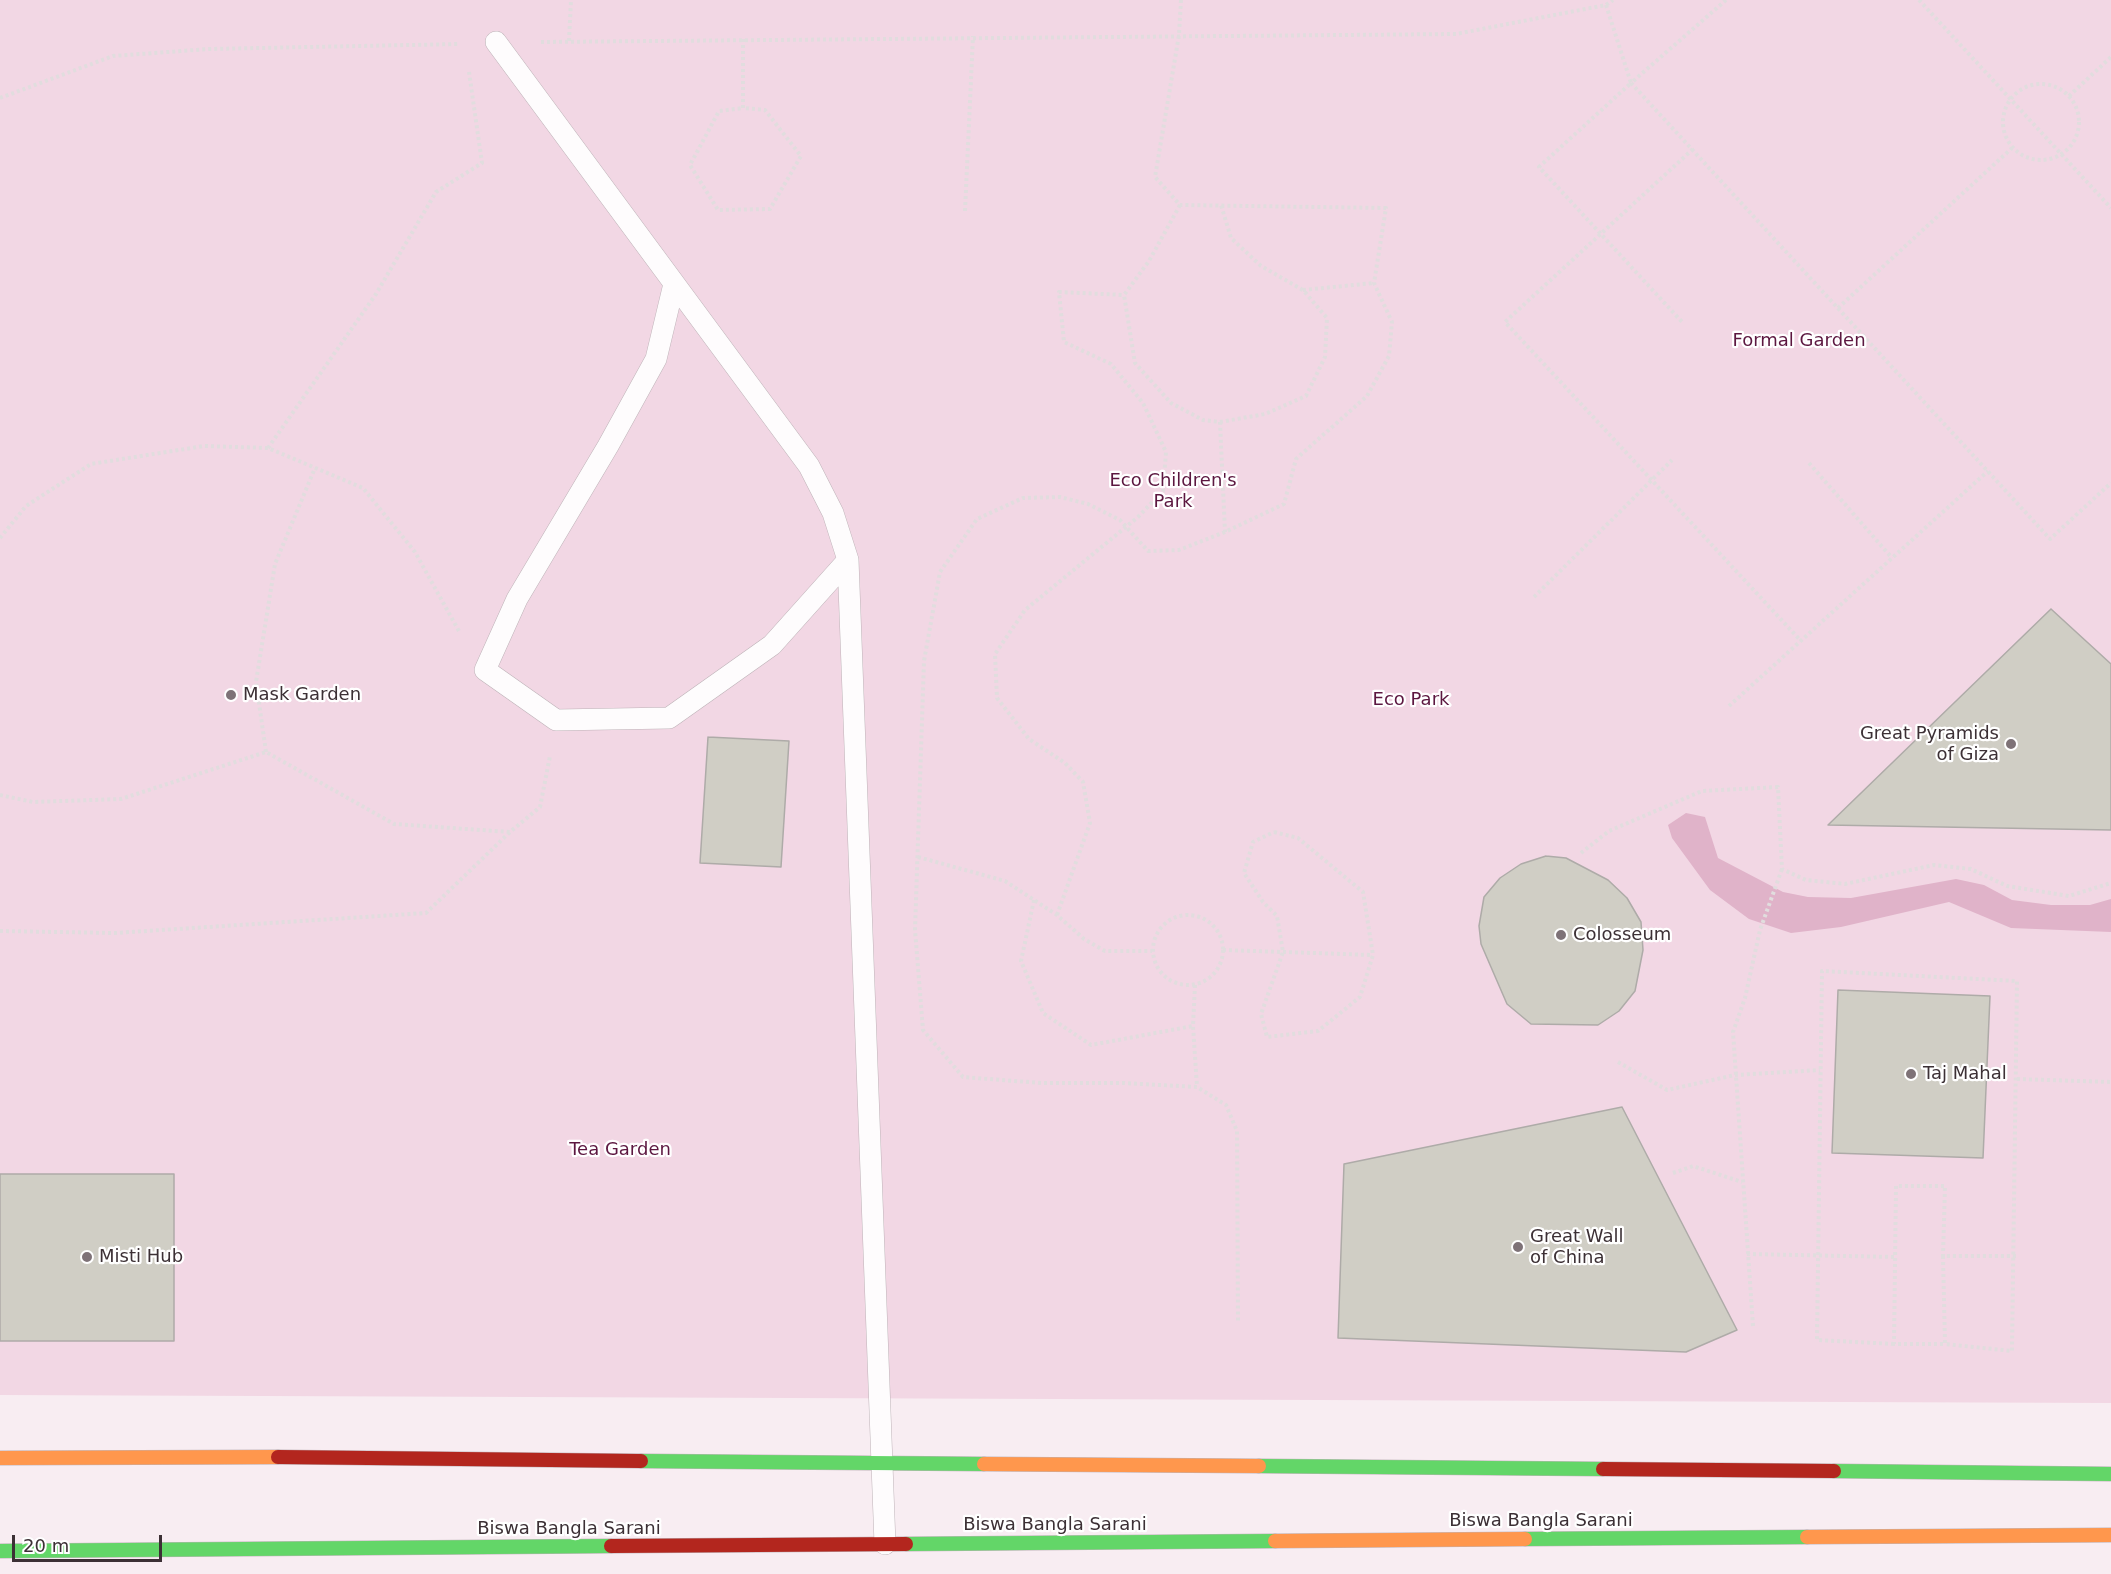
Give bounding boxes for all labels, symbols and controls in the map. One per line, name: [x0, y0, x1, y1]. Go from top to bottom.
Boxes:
park label: Formal Garden: [1732, 330, 1866, 352]
park label: Eco Children's Park: [1109, 470, 1237, 512]
place label: Mask Garden: [243, 684, 361, 706]
marker: Mask Garden: [224, 688, 238, 702]
park label: Eco Park: [1373, 689, 1449, 711]
place label: Great Pyramids of Giza: [1860, 723, 1999, 766]
marker: Great Pyramids of Giza: [2004, 737, 2018, 751]
place label: Colosseum: [1573, 924, 1671, 946]
marker: Colosseum: [1554, 928, 1568, 942]
place label: Taj Mahal: [1923, 1063, 2007, 1085]
marker: Taj Mahal: [1904, 1067, 1918, 1081]
park label: Tea Garden: [569, 1139, 671, 1161]
place label: Great Wall of China: [1530, 1226, 1624, 1268]
marker: Great Wall of China: [1511, 1240, 1525, 1254]
place label: Misti Hub: [99, 1246, 183, 1268]
marker: Misti Hub: [80, 1250, 94, 1264]
street label: Biswa Bangla Sarani: [1449, 1510, 1633, 1532]
street label: Biswa Bangla Sarani: [963, 1514, 1147, 1536]
street label: Biswa Bangla Sarani: [477, 1518, 661, 1540]
scale bar: [15, 1523, 165, 1561]
text: 20 m: [23, 1535, 69, 1556]

